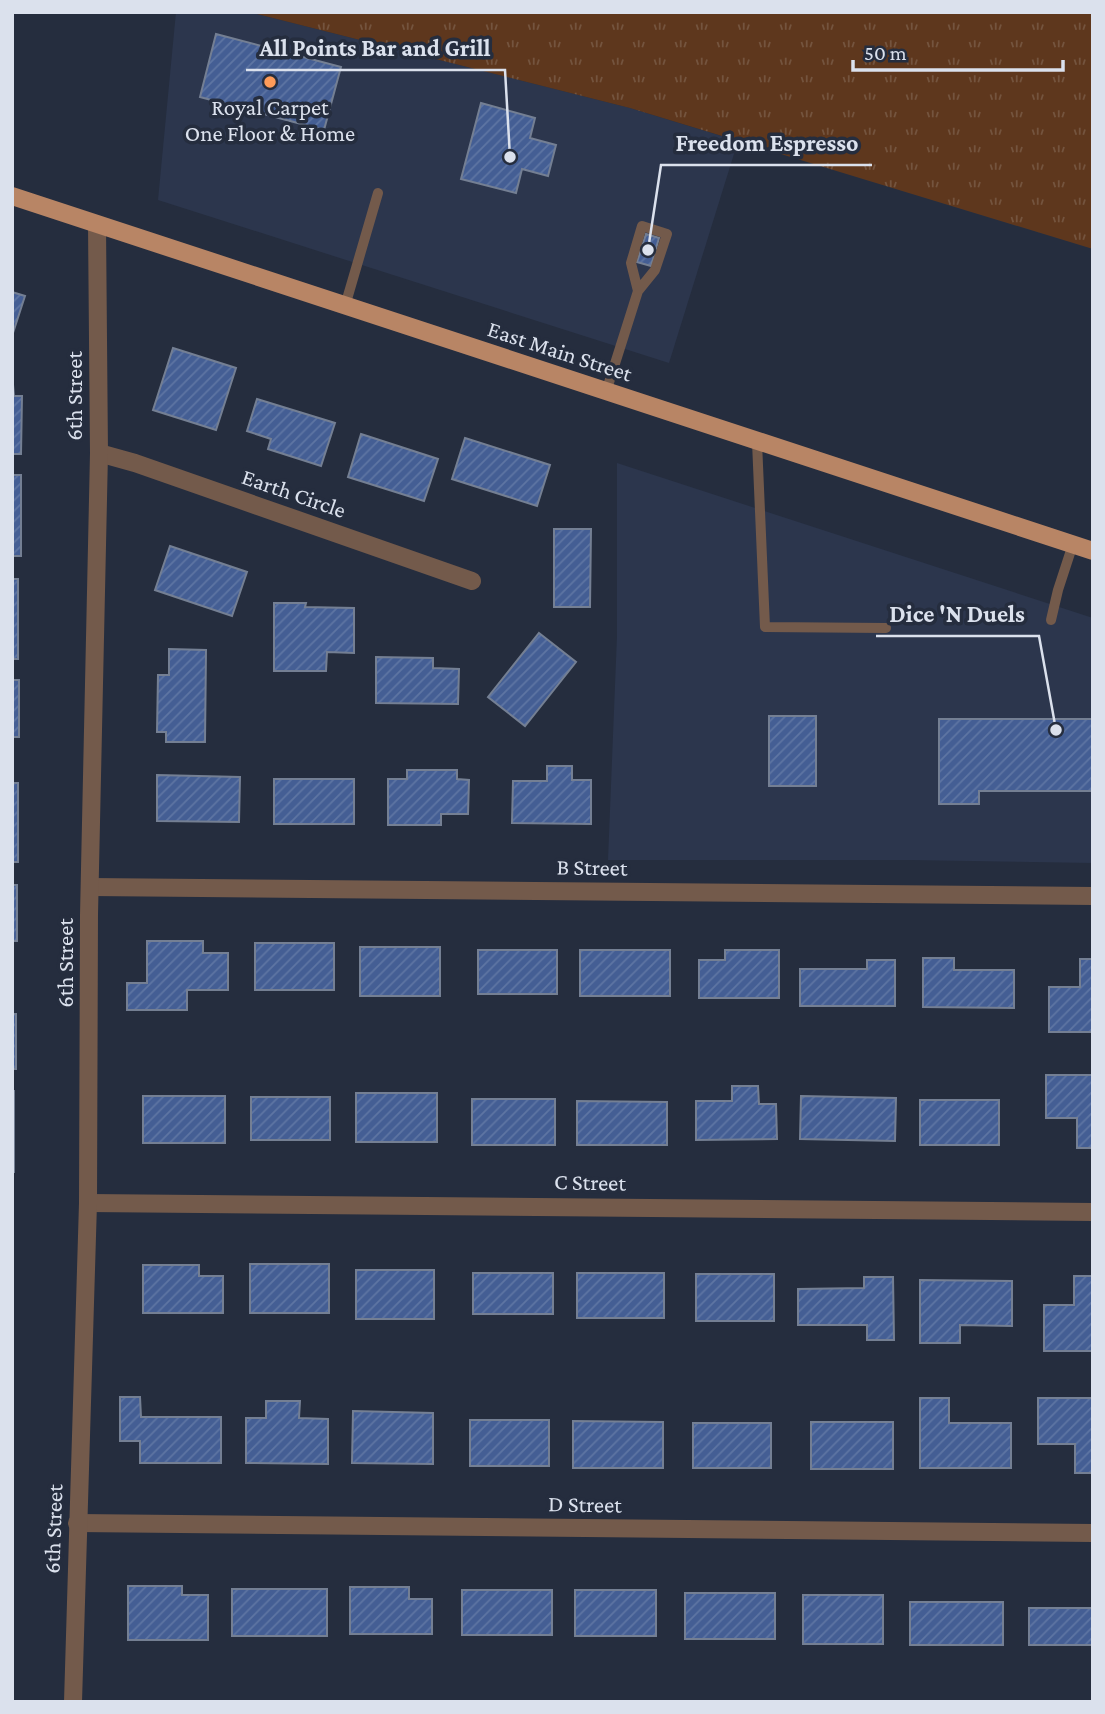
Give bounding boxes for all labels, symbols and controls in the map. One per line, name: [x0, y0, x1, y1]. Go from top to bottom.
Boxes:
callout: All Points Bar and Grill: [246, 25, 505, 70]
scale bar: [853, 28, 1063, 72]
text: All Points Bar and Grill: [259, 34, 491, 61]
text: 50 m: [864, 41, 907, 65]
marker: Royal Carpet One Floor & Home: [262, 74, 278, 90]
place label: Royal Carpet One Floor & Home: [185, 94, 355, 146]
callout: Freedom Espresso: [661, 120, 872, 165]
text: Freedom Espresso: [676, 129, 859, 156]
street label: East Main Street: [484, 315, 636, 387]
street label: 6th Street: [61, 351, 87, 441]
street label: Earth Circle: [238, 463, 350, 523]
callout: Dice 'N Duels: [876, 591, 1039, 636]
text: Dice 'N Duels: [889, 600, 1025, 627]
street label: B Street: [556, 853, 628, 881]
street label: 6th Street: [52, 918, 78, 1008]
street label: C Street: [554, 1168, 626, 1196]
street label: 6th Street: [38, 1483, 68, 1574]
street label: D Street: [548, 1490, 622, 1518]

